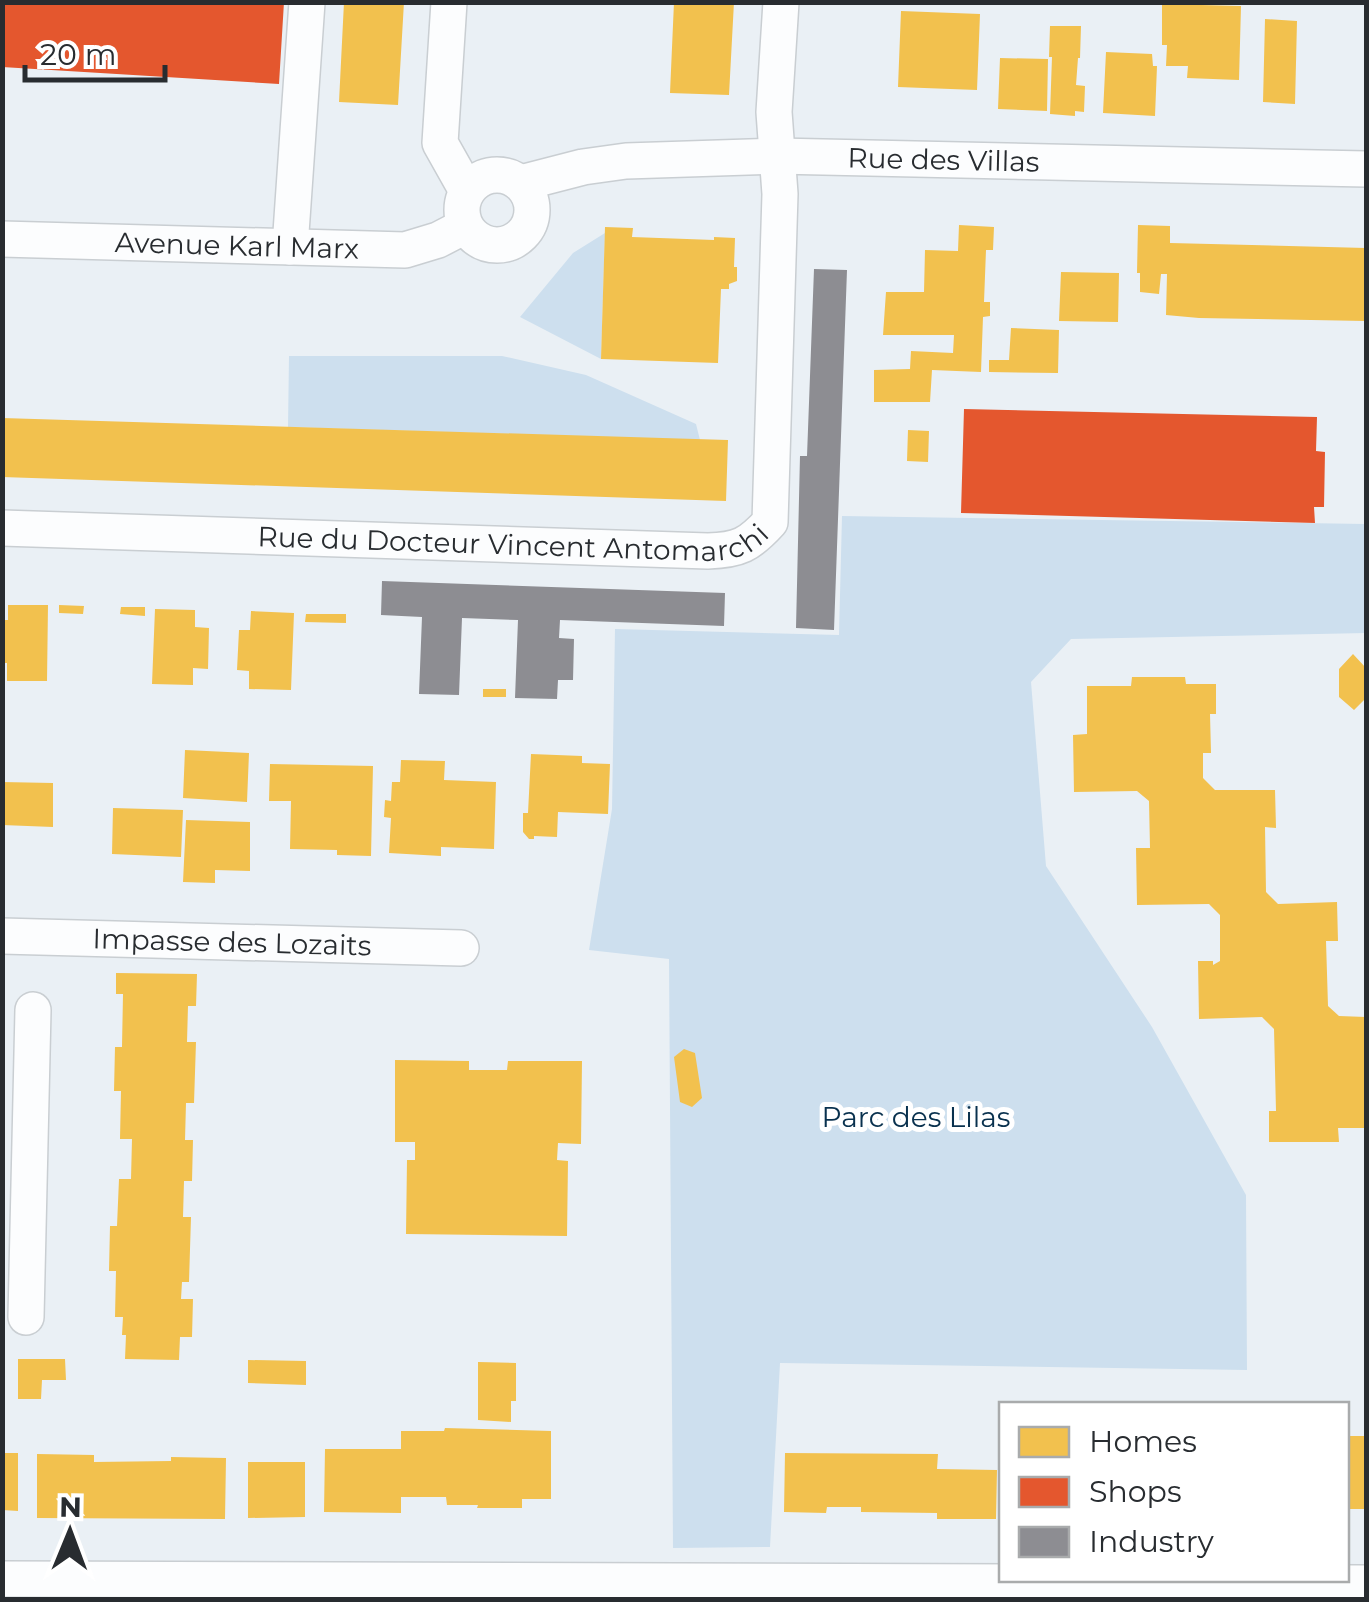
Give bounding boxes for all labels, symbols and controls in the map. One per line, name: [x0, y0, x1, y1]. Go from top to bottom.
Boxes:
scale bar: [25, 20, 165, 82]
text: 20 m: [40, 36, 117, 73]
street label: Rue des Villas: [847, 141, 1040, 179]
street label: Avenue Karl Marx: [114, 225, 360, 266]
street label: Rue du Docteur Vincent Antomarchi: [257, 517, 775, 568]
street label: Impasse des Lozaits: [92, 921, 372, 963]
park label: Parc des Lilas: [822, 1100, 1010, 1134]
legend: [999, 1402, 1349, 1582]
text: Homes: [1089, 1423, 1197, 1460]
text: Shops: [1089, 1473, 1182, 1510]
north arrow: [20, 1482, 120, 1582]
text: N: [59, 1490, 82, 1524]
text: Industry: [1089, 1523, 1214, 1560]

